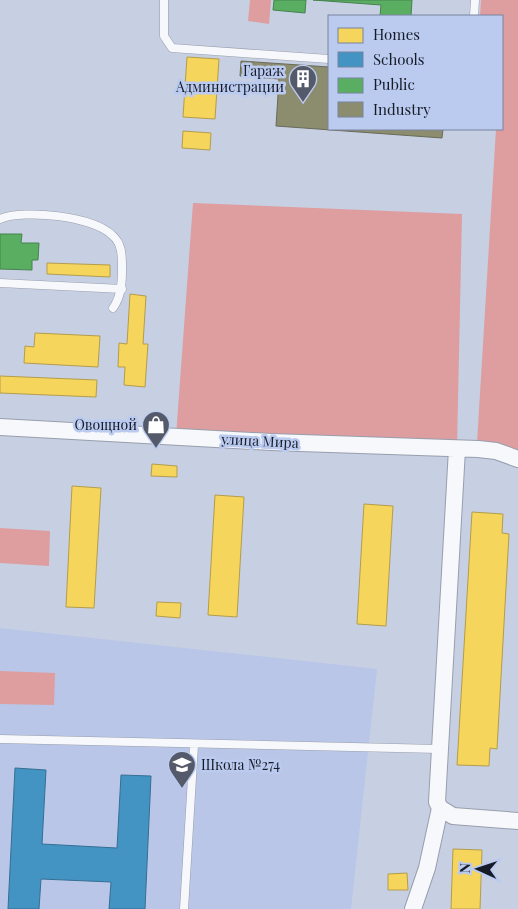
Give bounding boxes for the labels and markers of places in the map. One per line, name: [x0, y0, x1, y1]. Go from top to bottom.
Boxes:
place label: Гараж Администрации: [175, 61, 284, 96]
building icon: Гараж Администрации: [288, 64, 318, 103]
shop icon: Овощной: [141, 410, 171, 449]
place label: Овощной: [75, 415, 137, 434]
school or university icon: Школа №274: [167, 750, 197, 789]
place label: Школа №274: [201, 755, 280, 774]

